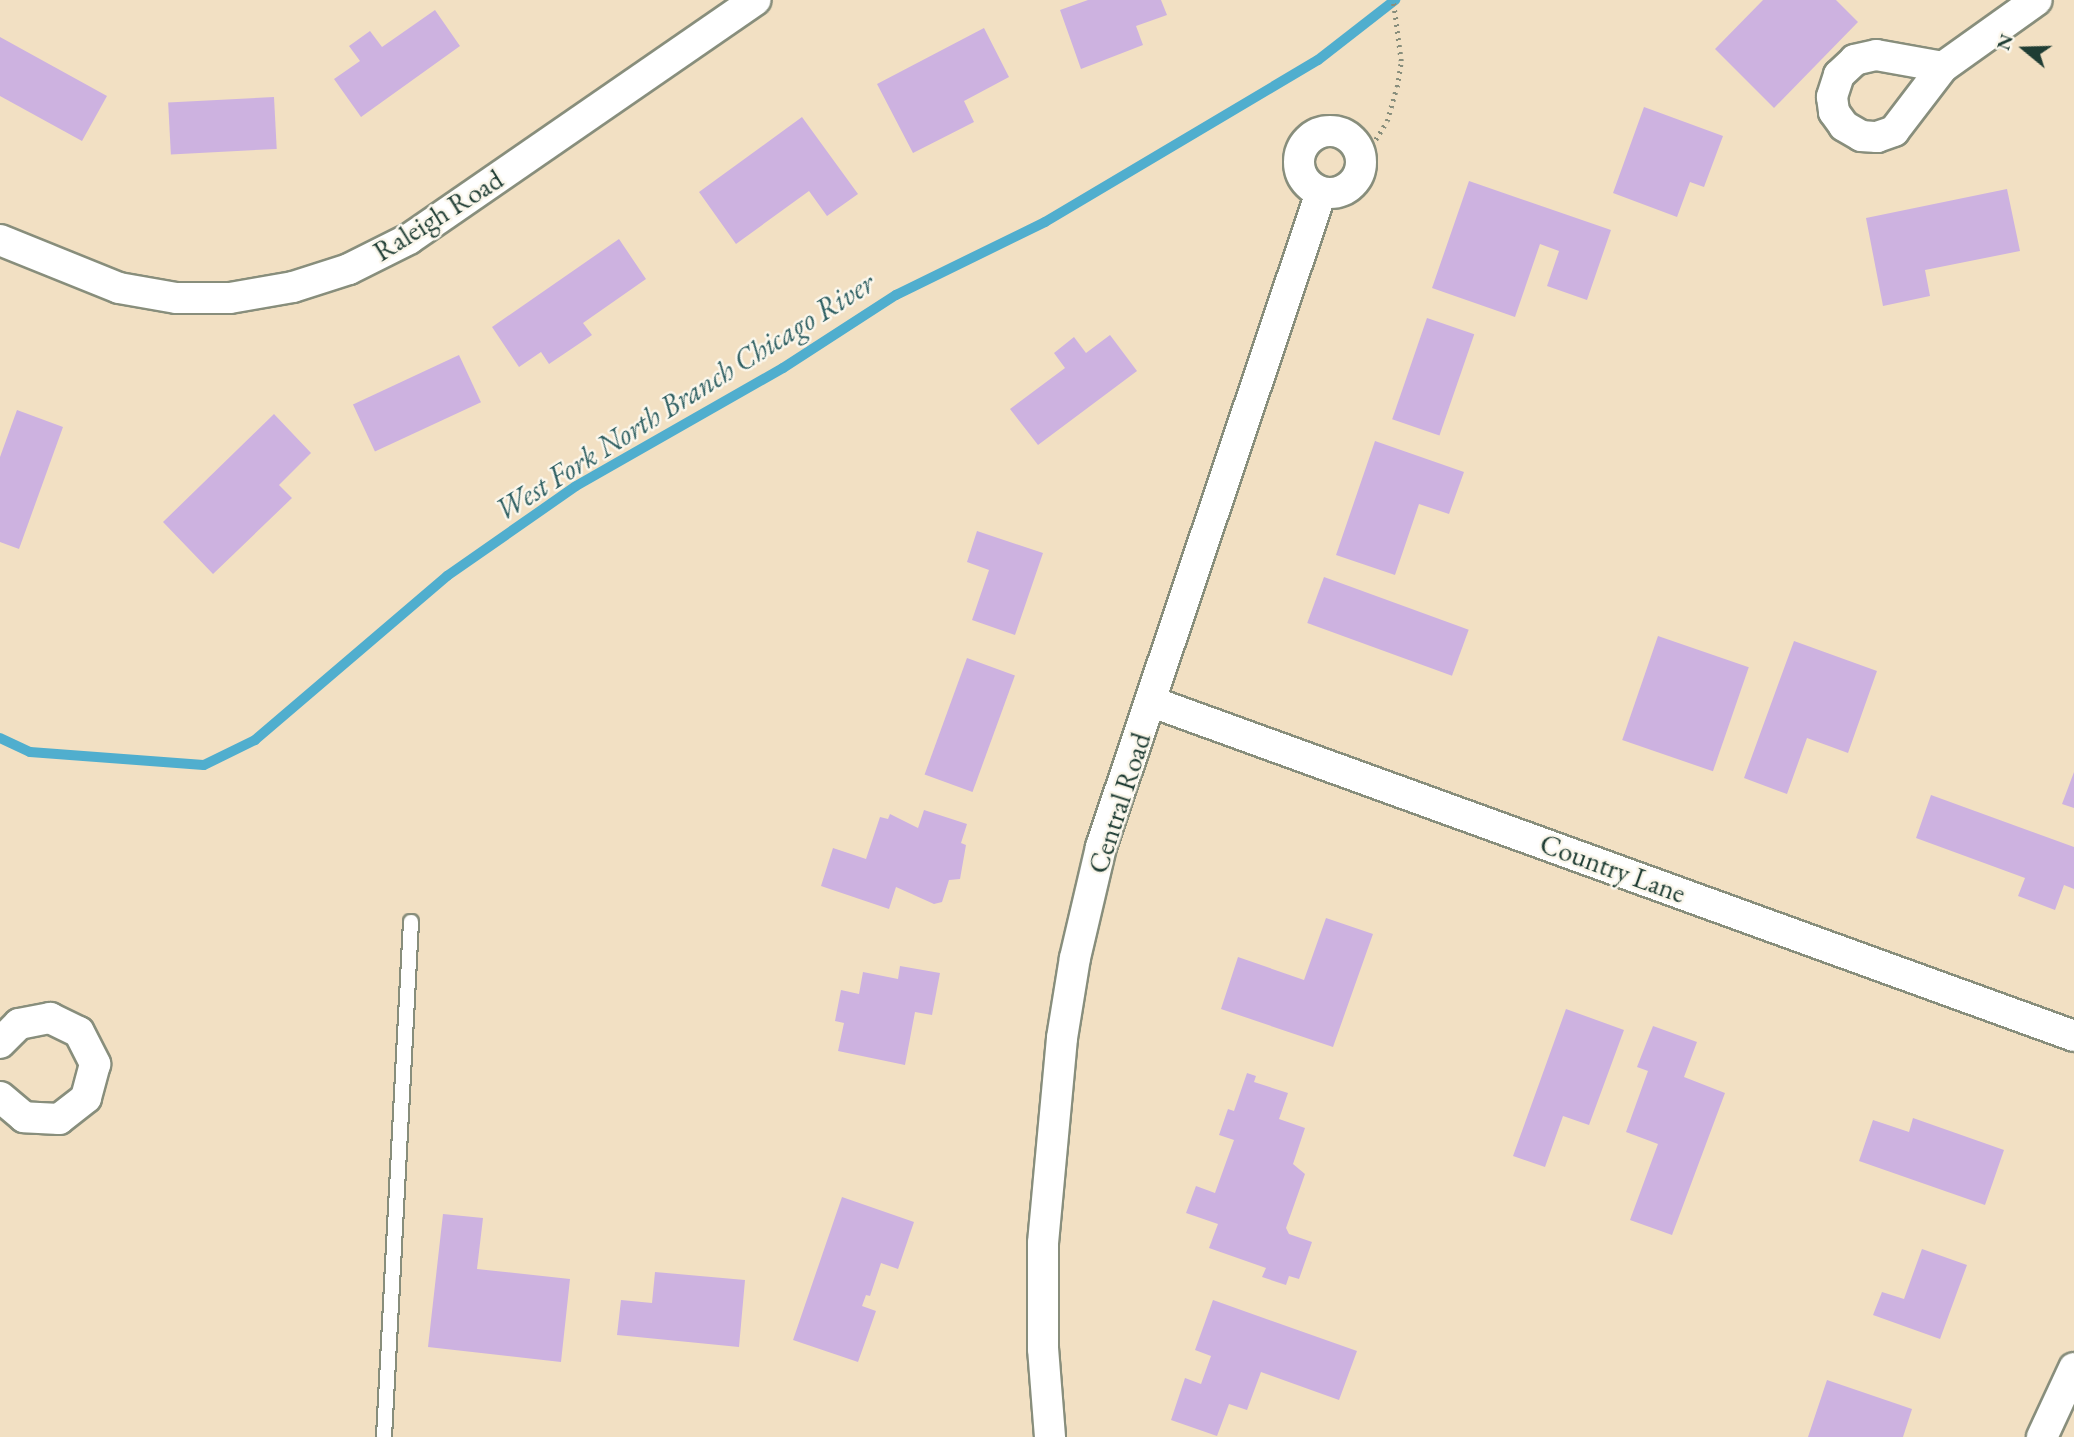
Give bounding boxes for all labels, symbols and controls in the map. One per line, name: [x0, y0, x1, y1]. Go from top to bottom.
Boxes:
north arrow: [1990, 14, 2060, 84]
text: N: [1990, 31, 2019, 53]
street label: Raleigh Road: [367, 162, 509, 268]
water label: West Fork North Branch Chicago River: [489, 265, 881, 529]
street label: Central Road: [1080, 728, 1158, 878]
street label: Country Lane: [1536, 826, 1690, 910]

